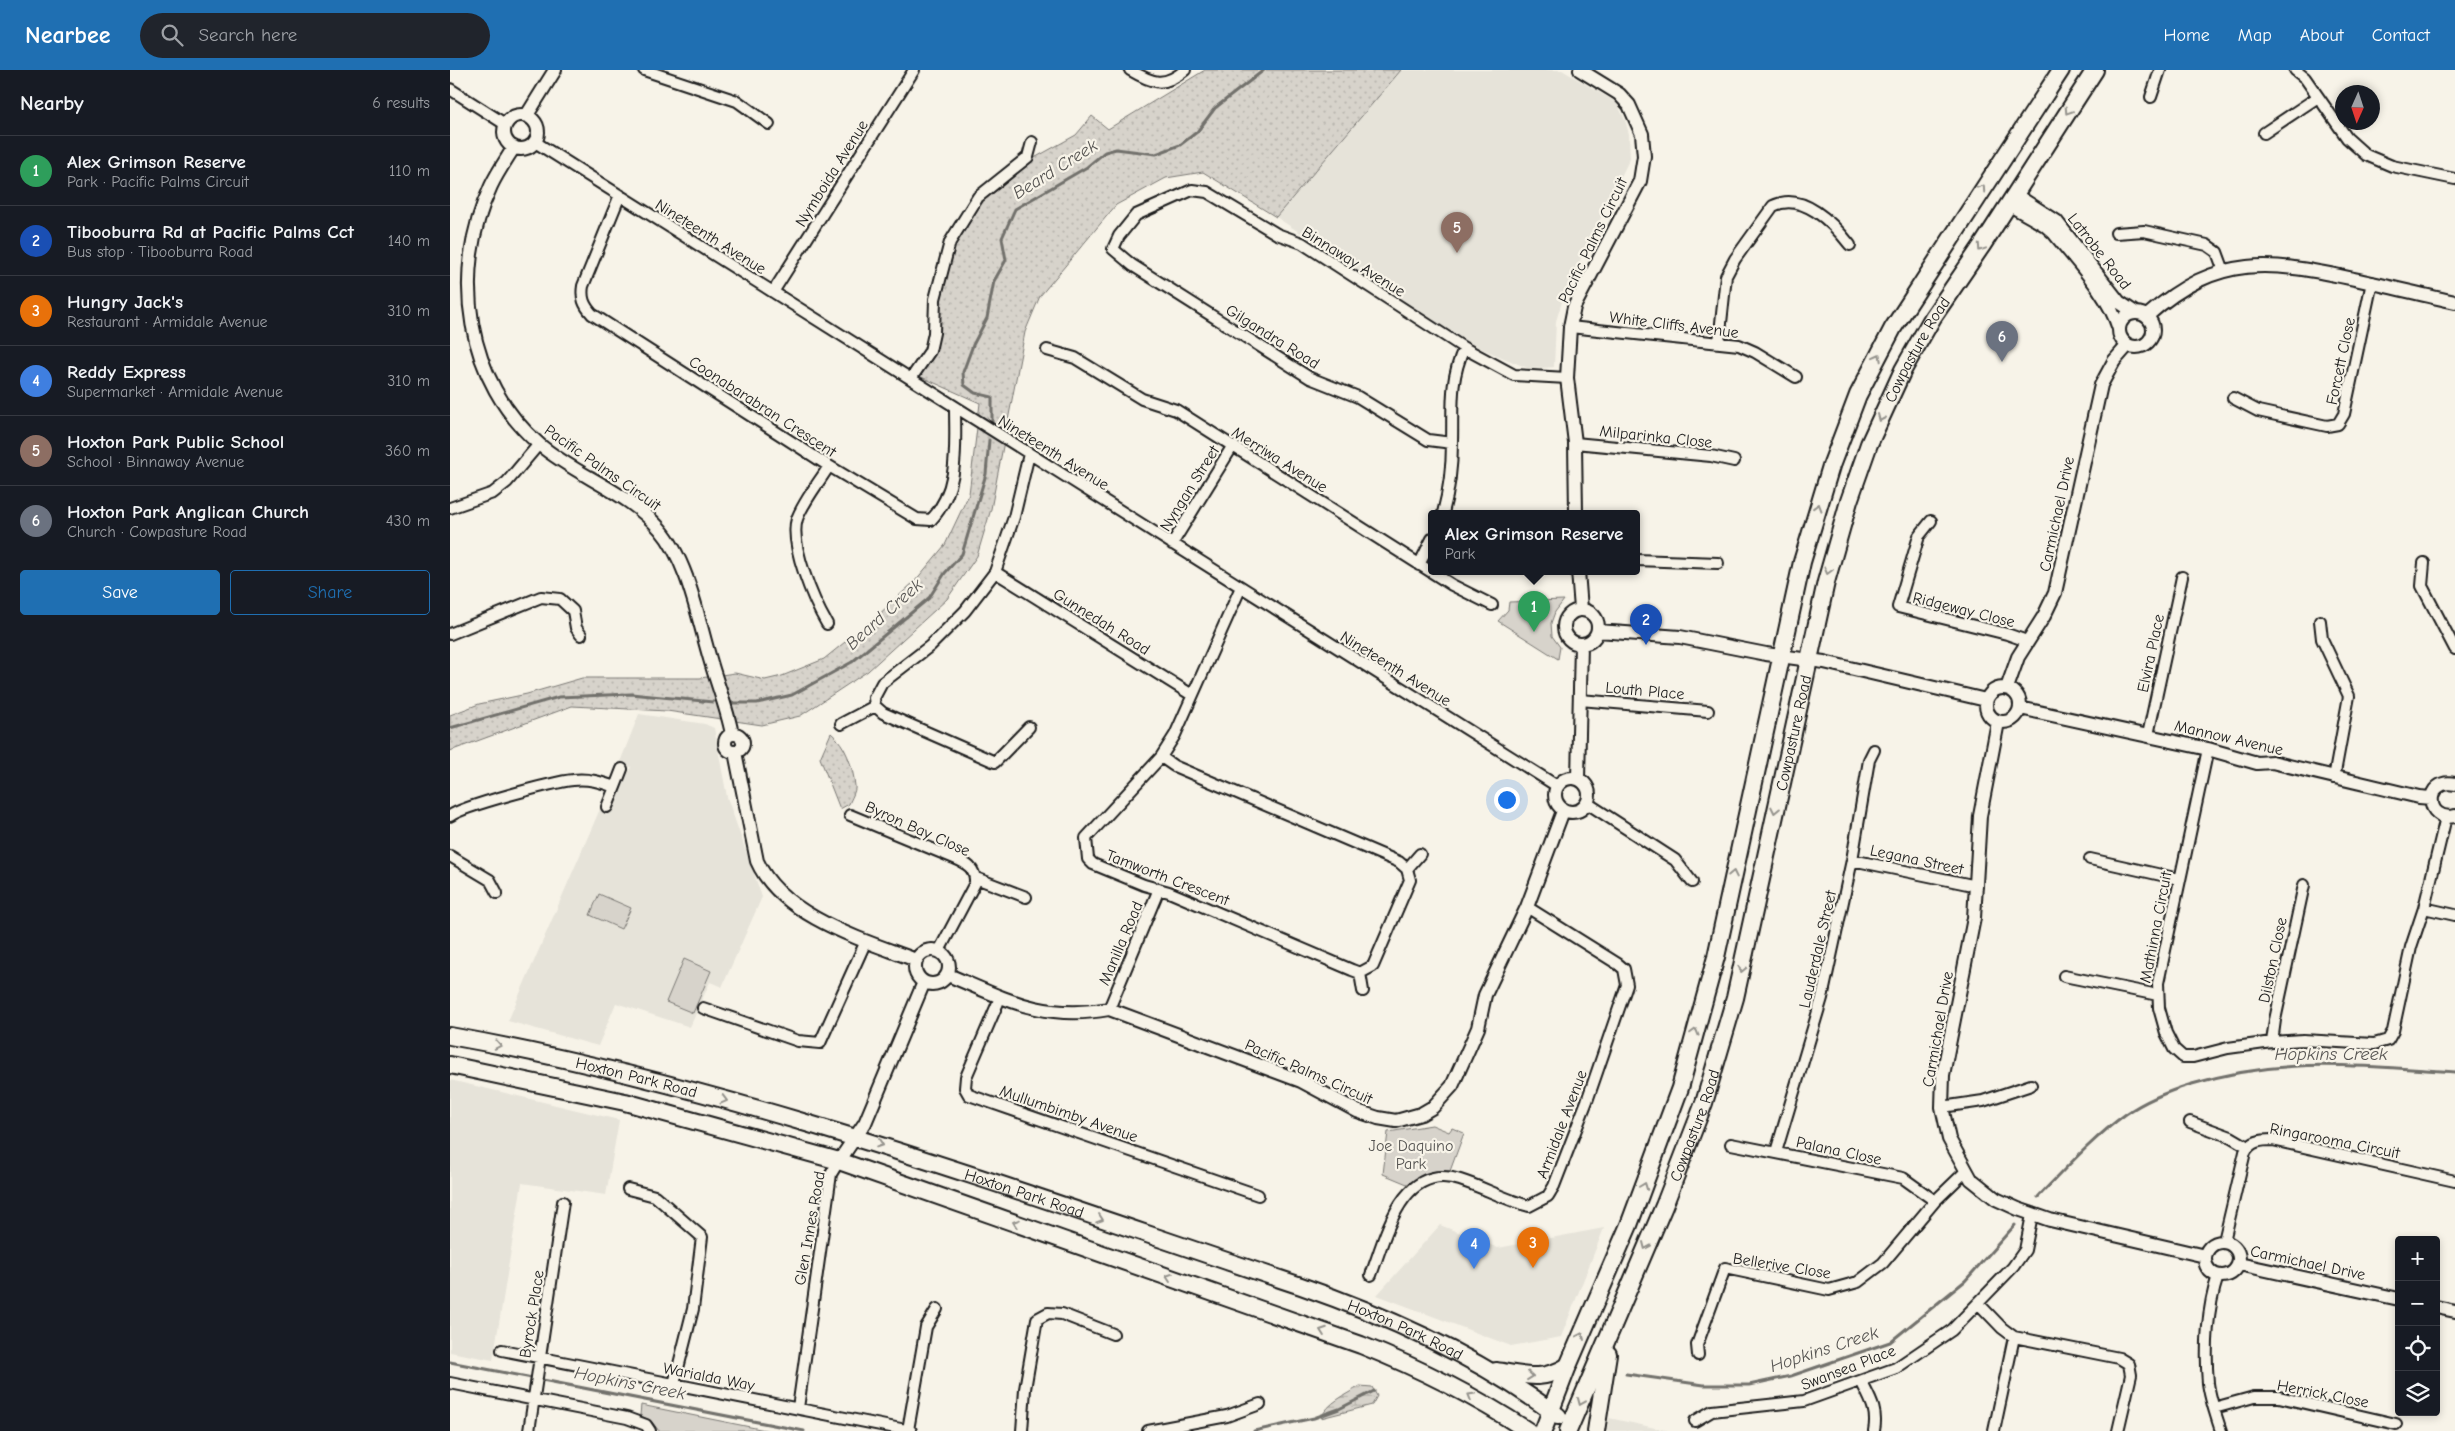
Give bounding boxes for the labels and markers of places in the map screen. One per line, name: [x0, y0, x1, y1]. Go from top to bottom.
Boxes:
pin: 5: [1441, 212, 1473, 253]
pin: 6: [1986, 321, 2018, 362]
pin: 1: [1518, 591, 1550, 632]
pin: 2: [1630, 604, 1662, 645]
pin: 3: [1517, 1227, 1549, 1268]
pin: 4: [1458, 1228, 1490, 1269]

